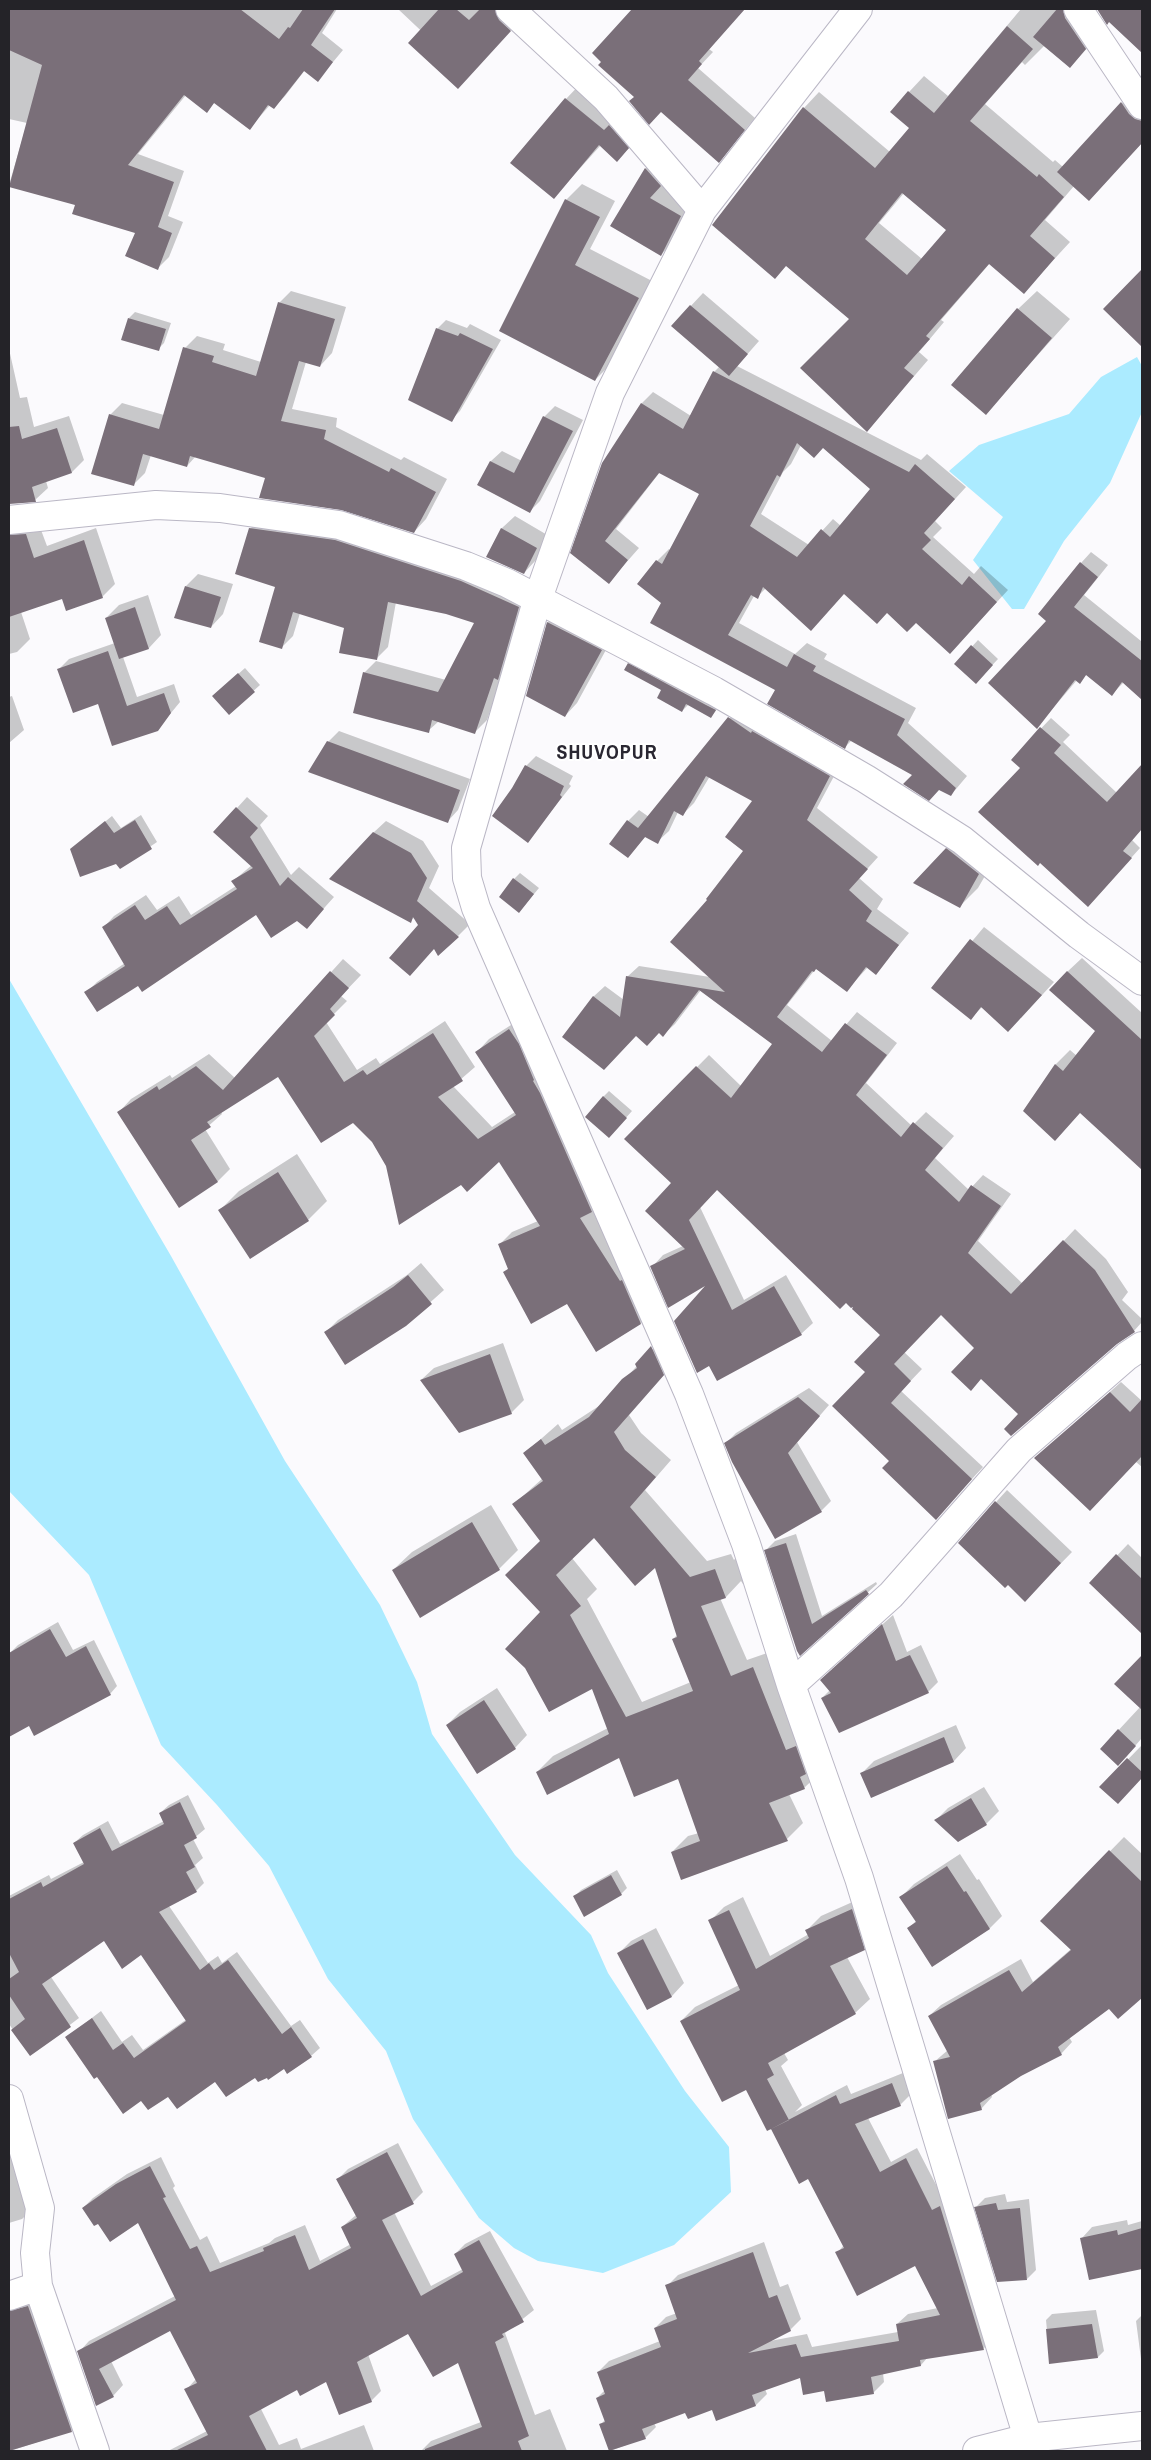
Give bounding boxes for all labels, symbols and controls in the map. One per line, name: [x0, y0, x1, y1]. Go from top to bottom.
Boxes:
district label: SHUVOPUR: [556, 742, 658, 766]

